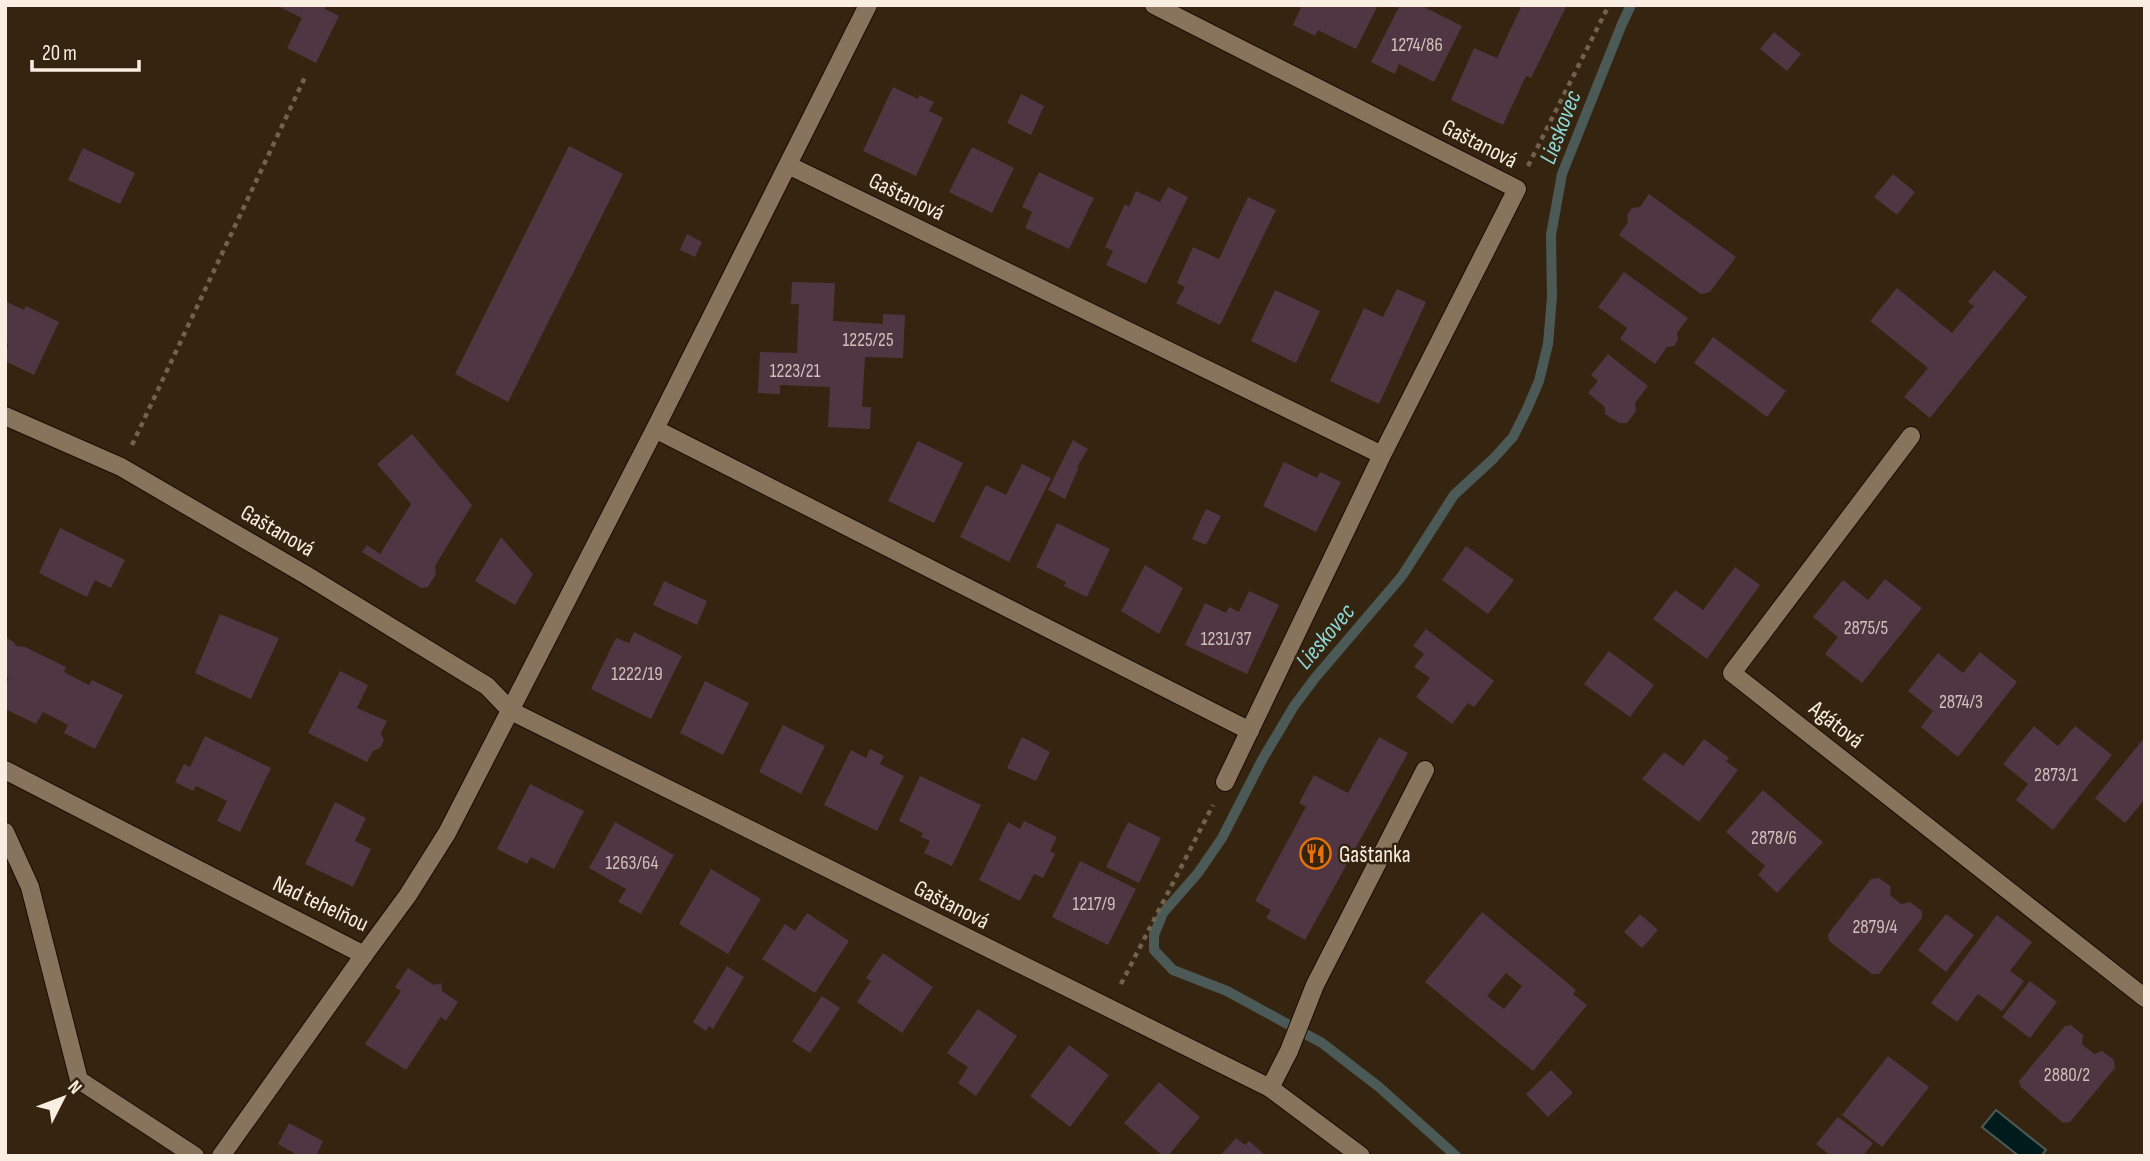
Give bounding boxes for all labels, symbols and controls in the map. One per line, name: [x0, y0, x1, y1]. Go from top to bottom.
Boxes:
scale bar: [32, 28, 138, 72]
house number: 1274/86: [1391, 34, 1443, 57]
text: 20 m: [42, 41, 77, 66]
water label: Lieskovec: [1533, 86, 1588, 168]
street label: Gaštanová: [1437, 113, 1522, 175]
street label: Gaštanová: [864, 167, 949, 227]
house number: 1225/25: [842, 329, 894, 352]
house number: 1223/21: [770, 360, 821, 383]
street label: Gaštanová: [235, 499, 320, 563]
water label: Lieskovec: [1290, 597, 1361, 675]
house number: 2875/5: [1844, 617, 1888, 640]
house number: 1231/37: [1201, 628, 1252, 651]
house number: 1222/19: [611, 663, 663, 686]
house number: 2874/3: [1939, 691, 1983, 714]
street label: Agátová: [1803, 694, 1869, 755]
house number: 2873/1: [2034, 764, 2078, 787]
house number: 2878/6: [1751, 827, 1797, 850]
restaurant icon: Gaštanka: [1299, 837, 1333, 871]
place label: Gaštanka: [1339, 841, 1411, 869]
house number: 1263/64: [605, 852, 659, 875]
street label: Nad tehelňou: [268, 870, 373, 938]
street label: Gaštanová: [909, 874, 994, 936]
house number: 1217/9: [1073, 893, 1115, 916]
house number: 2879/4: [1853, 916, 1897, 939]
north arrow: [28, 1063, 98, 1133]
house number: 2880/2: [2044, 1064, 2090, 1087]
text: N: [63, 1076, 86, 1099]

